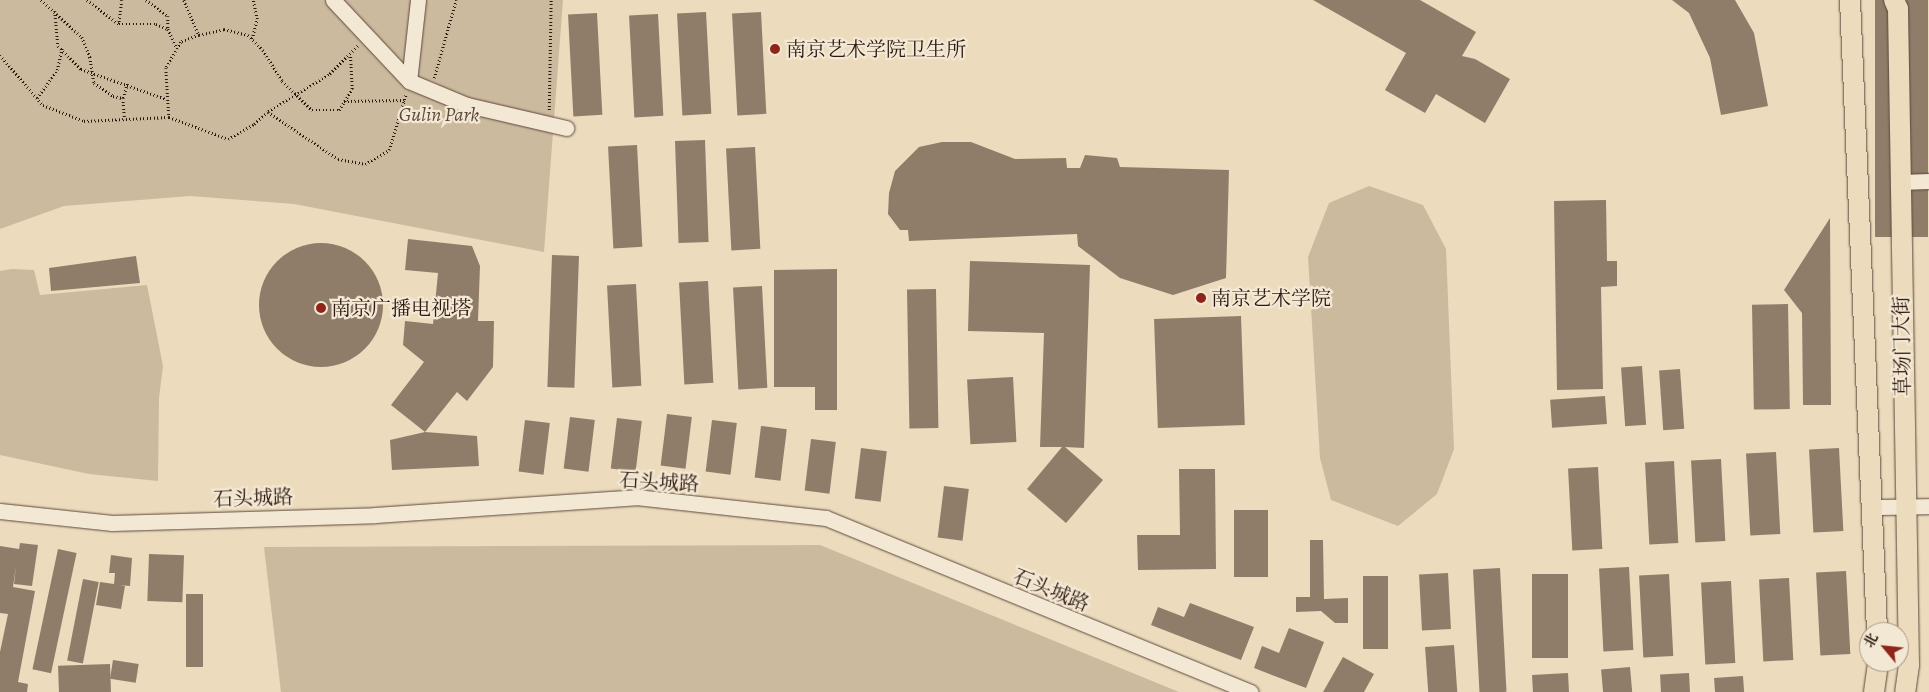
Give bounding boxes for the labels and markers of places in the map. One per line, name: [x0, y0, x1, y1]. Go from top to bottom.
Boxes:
place label: 南京艺术学院卫生所: [786, 37, 966, 61]
marker: 南京艺术学院卫生所: [768, 42, 782, 56]
place label: 南京艺术学院: [1211, 286, 1331, 310]
marker: 南京艺术学院: [1195, 292, 1207, 304]
place label: 南京广播电视塔: [331, 296, 471, 320]
marker: 南京广播电视塔: [315, 302, 327, 314]

